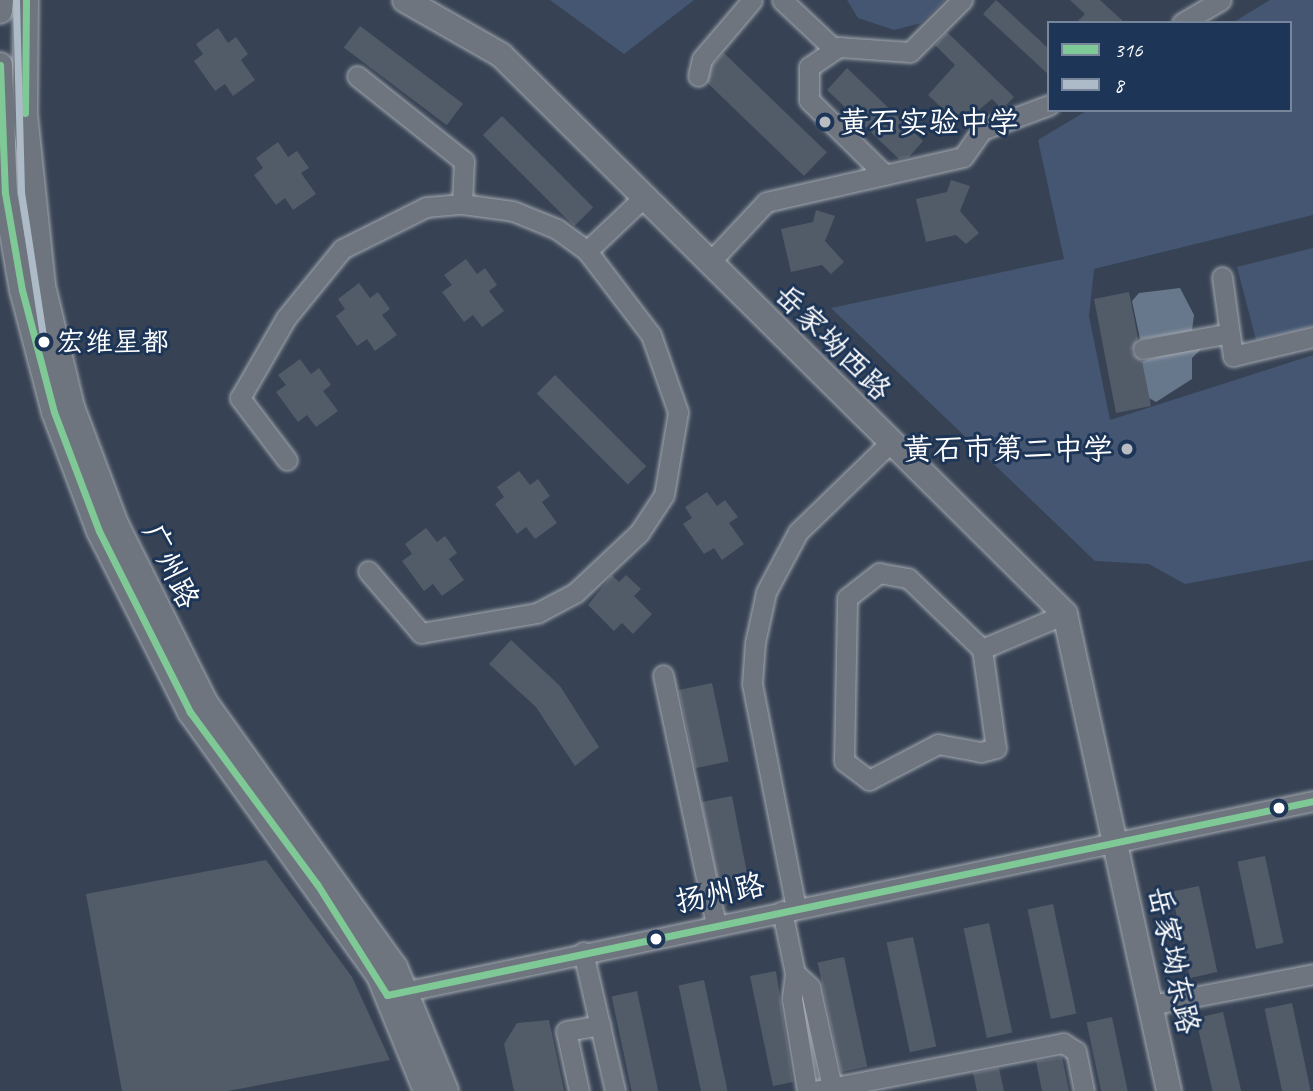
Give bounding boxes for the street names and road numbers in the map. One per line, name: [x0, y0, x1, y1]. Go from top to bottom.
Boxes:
street label: 岳家坳西路: [767, 276, 899, 408]
street label: 广州路: [135, 518, 207, 614]
street label: 扬州路: [672, 866, 768, 920]
street label: 岳家坳东路: [1141, 883, 1207, 1037]

